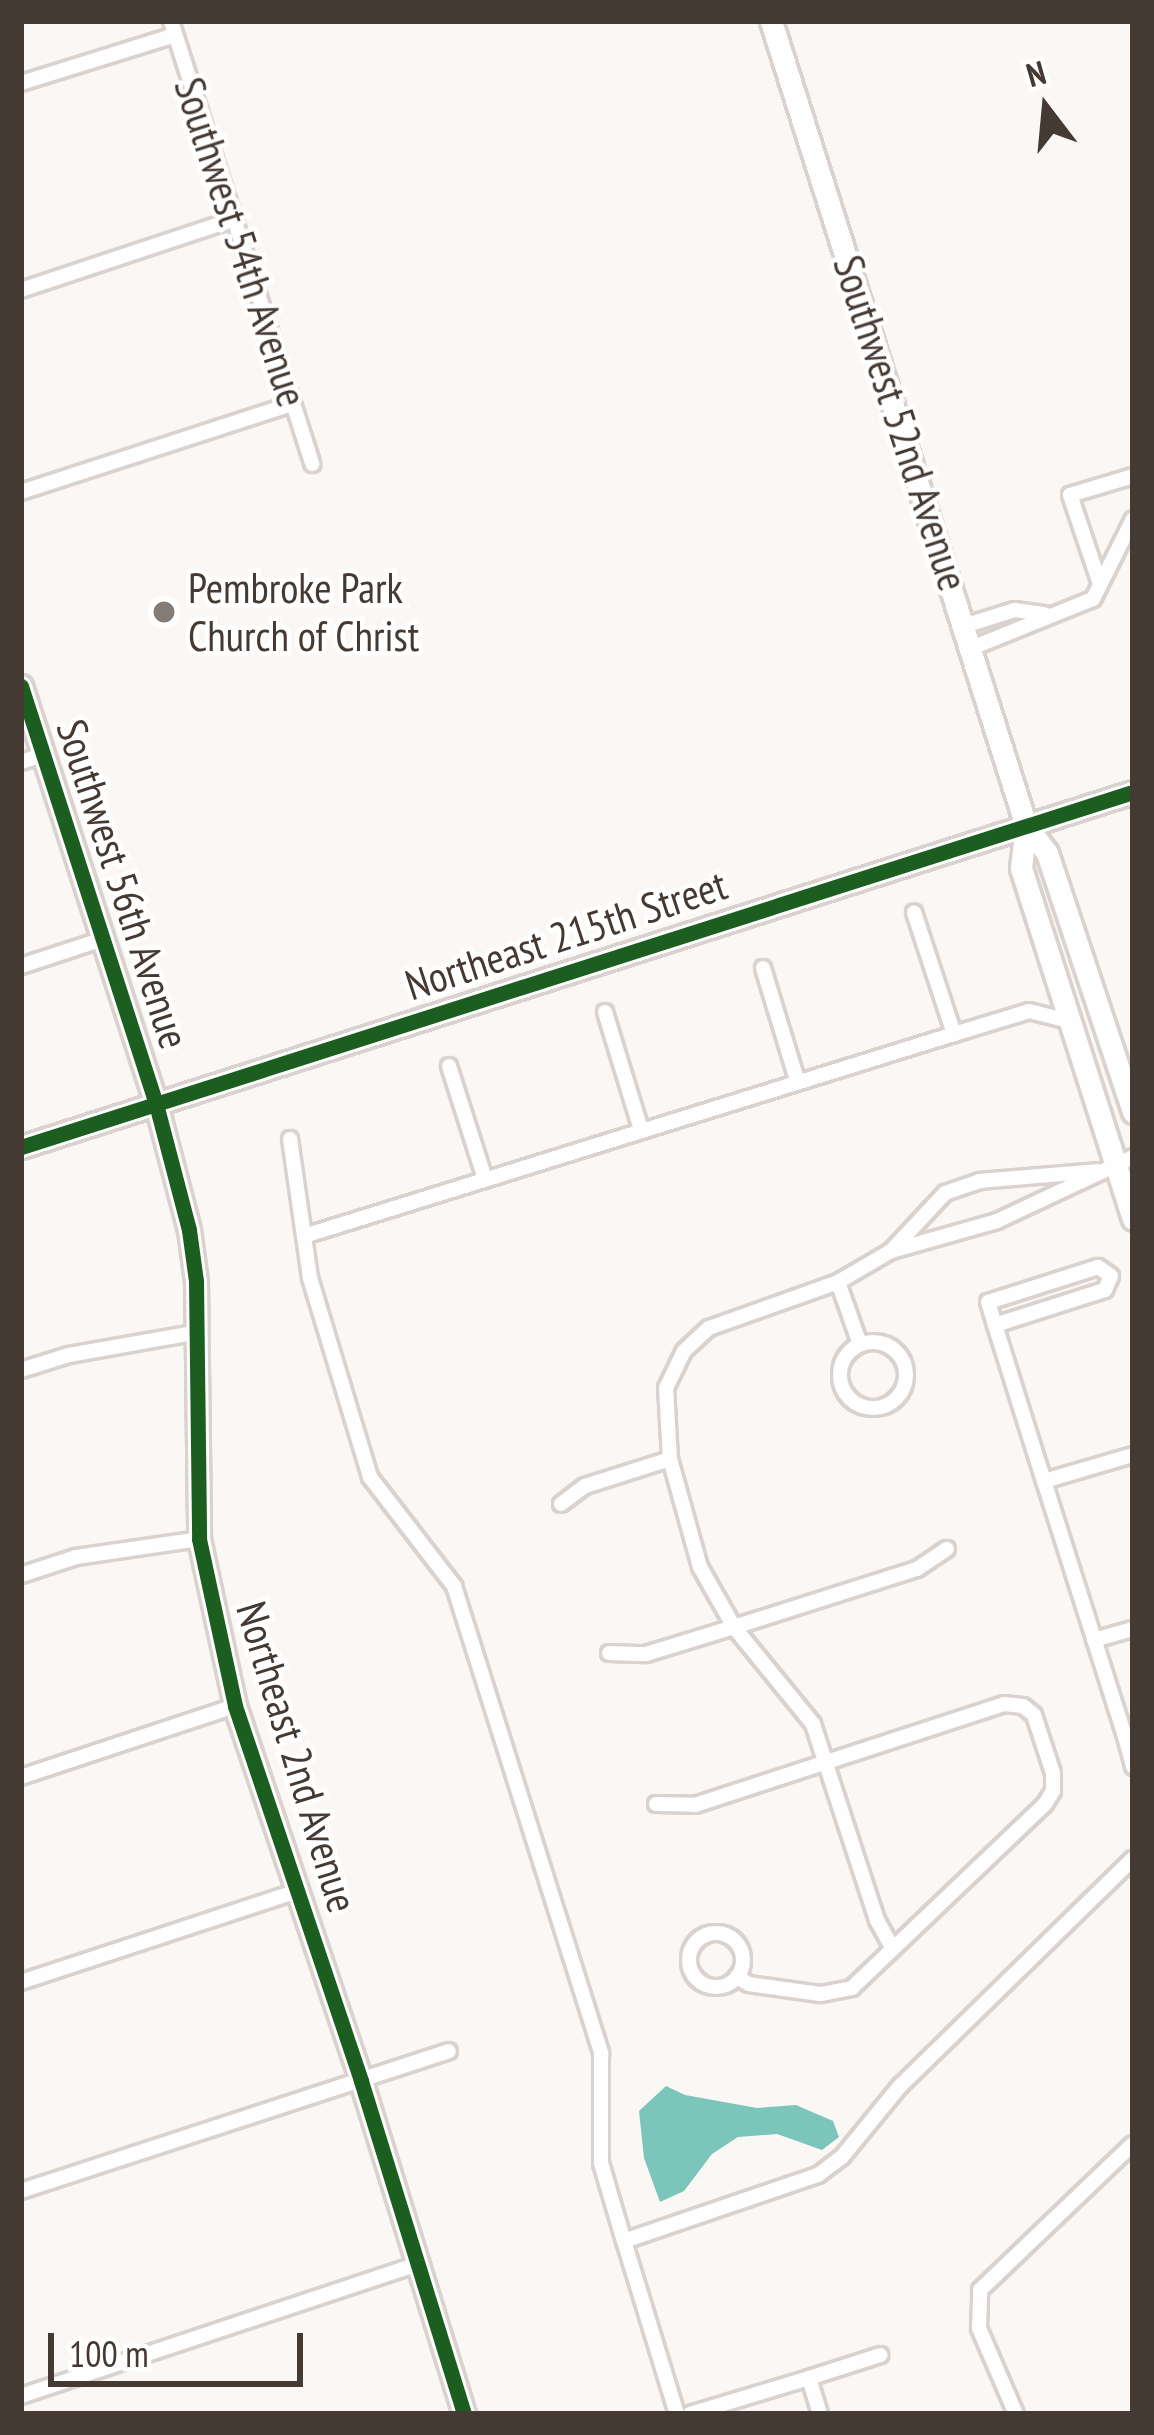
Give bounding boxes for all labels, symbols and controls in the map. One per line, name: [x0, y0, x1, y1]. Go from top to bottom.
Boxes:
north arrow: [986, 48, 1106, 168]
text: N: [1021, 50, 1050, 96]
street label: Southwest 54th Avenue: [164, 71, 318, 413]
street label: Southwest 52nd Avenue: [823, 249, 979, 597]
place label: Pembroke Park Church of Christ: [188, 563, 419, 662]
marker: Pembroke Park Church of Christ: [151, 599, 177, 625]
street label: Southwest 56th Avenue: [46, 713, 200, 1055]
street label: Northeast 215th Street: [399, 859, 733, 1011]
street label: Northeast 2nd Avenue: [226, 1595, 368, 1919]
scale bar: [54, 2309, 309, 2383]
text: 100 m: [69, 2330, 149, 2377]

